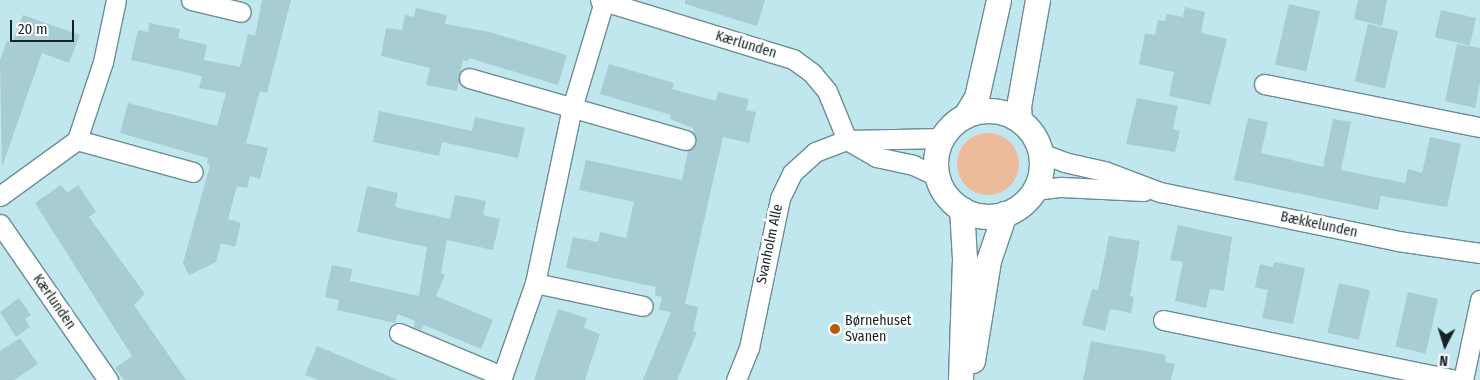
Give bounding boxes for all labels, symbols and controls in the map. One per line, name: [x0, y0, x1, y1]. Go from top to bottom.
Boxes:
scale bar: [12, 10, 76, 42]
text: 20 m: [18, 20, 48, 38]
street label: Kærlunden: [713, 28, 779, 62]
street label: Svanholm Alle: [753, 203, 787, 285]
street label: Bækkelunden: [1279, 209, 1359, 241]
street label: Kærlunden: [29, 271, 79, 333]
place label: Børnehuset Svanen: [845, 313, 911, 346]
north arrow: [1420, 320, 1470, 370]
marker: Børnehuset Svanen: [829, 323, 841, 335]
text: N: [1439, 352, 1449, 369]

